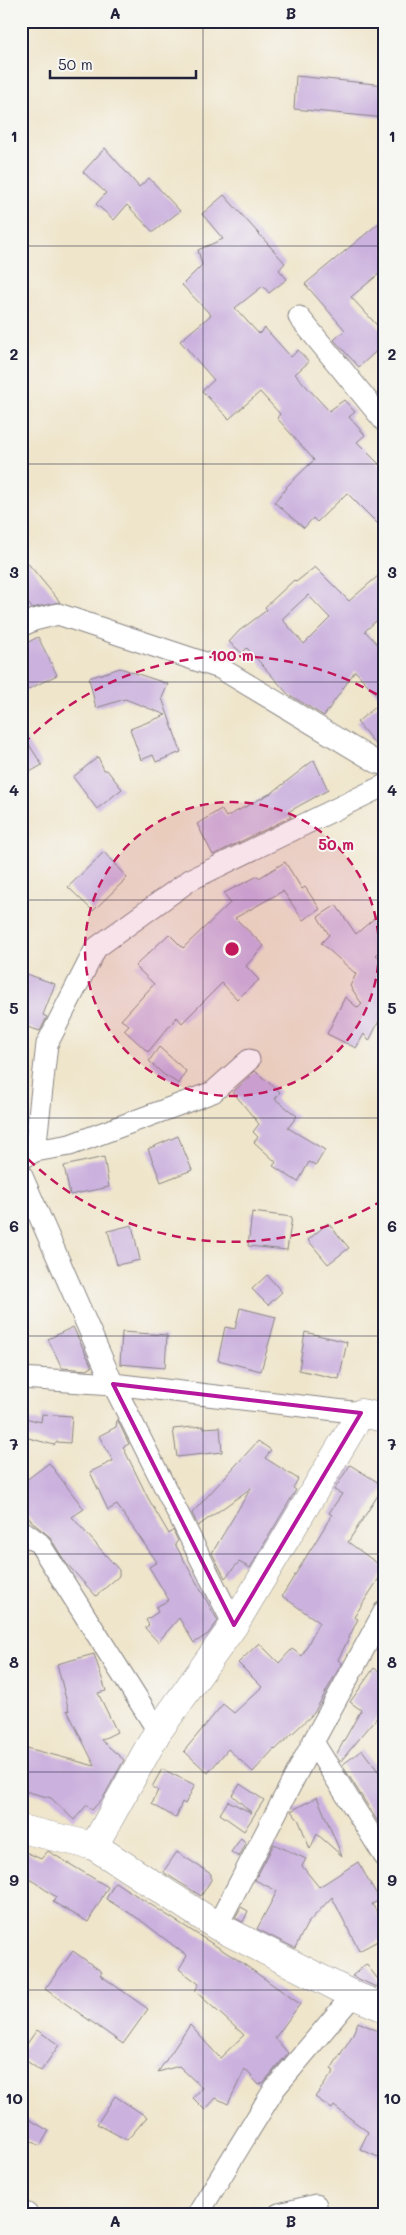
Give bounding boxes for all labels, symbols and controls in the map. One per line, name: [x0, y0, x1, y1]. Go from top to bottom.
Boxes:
text: A: [109, 2, 121, 23]
text: B: [286, 2, 296, 23]
scale bar: [50, 48, 196, 80]
text: 50 m: [58, 54, 93, 74]
text: 1: [10, 125, 18, 146]
text: 1: [388, 125, 396, 146]
text: 2: [10, 343, 19, 364]
text: 2: [388, 343, 397, 364]
text: 3: [9, 561, 19, 582]
text: 3: [387, 561, 397, 582]
text: 100 m: [210, 645, 254, 665]
text: 4: [9, 779, 19, 800]
text: 4: [387, 779, 397, 800]
text: 50 m: [318, 834, 354, 854]
centre of rings: [223, 940, 241, 958]
text: 5: [9, 997, 19, 1018]
text: 5: [387, 997, 397, 1018]
text: 6: [9, 1215, 19, 1236]
text: 6: [387, 1215, 397, 1236]
text: 7: [10, 1433, 19, 1454]
text: 7: [388, 1433, 397, 1454]
text: 8: [9, 1651, 19, 1672]
text: 8: [387, 1651, 397, 1672]
text: 9: [9, 1869, 19, 1890]
text: 9: [387, 1869, 397, 1890]
text: 10: [5, 2087, 23, 2108]
text: 10: [383, 2087, 401, 2108]
text: A: [109, 2210, 121, 2231]
text: B: [286, 2210, 296, 2231]

